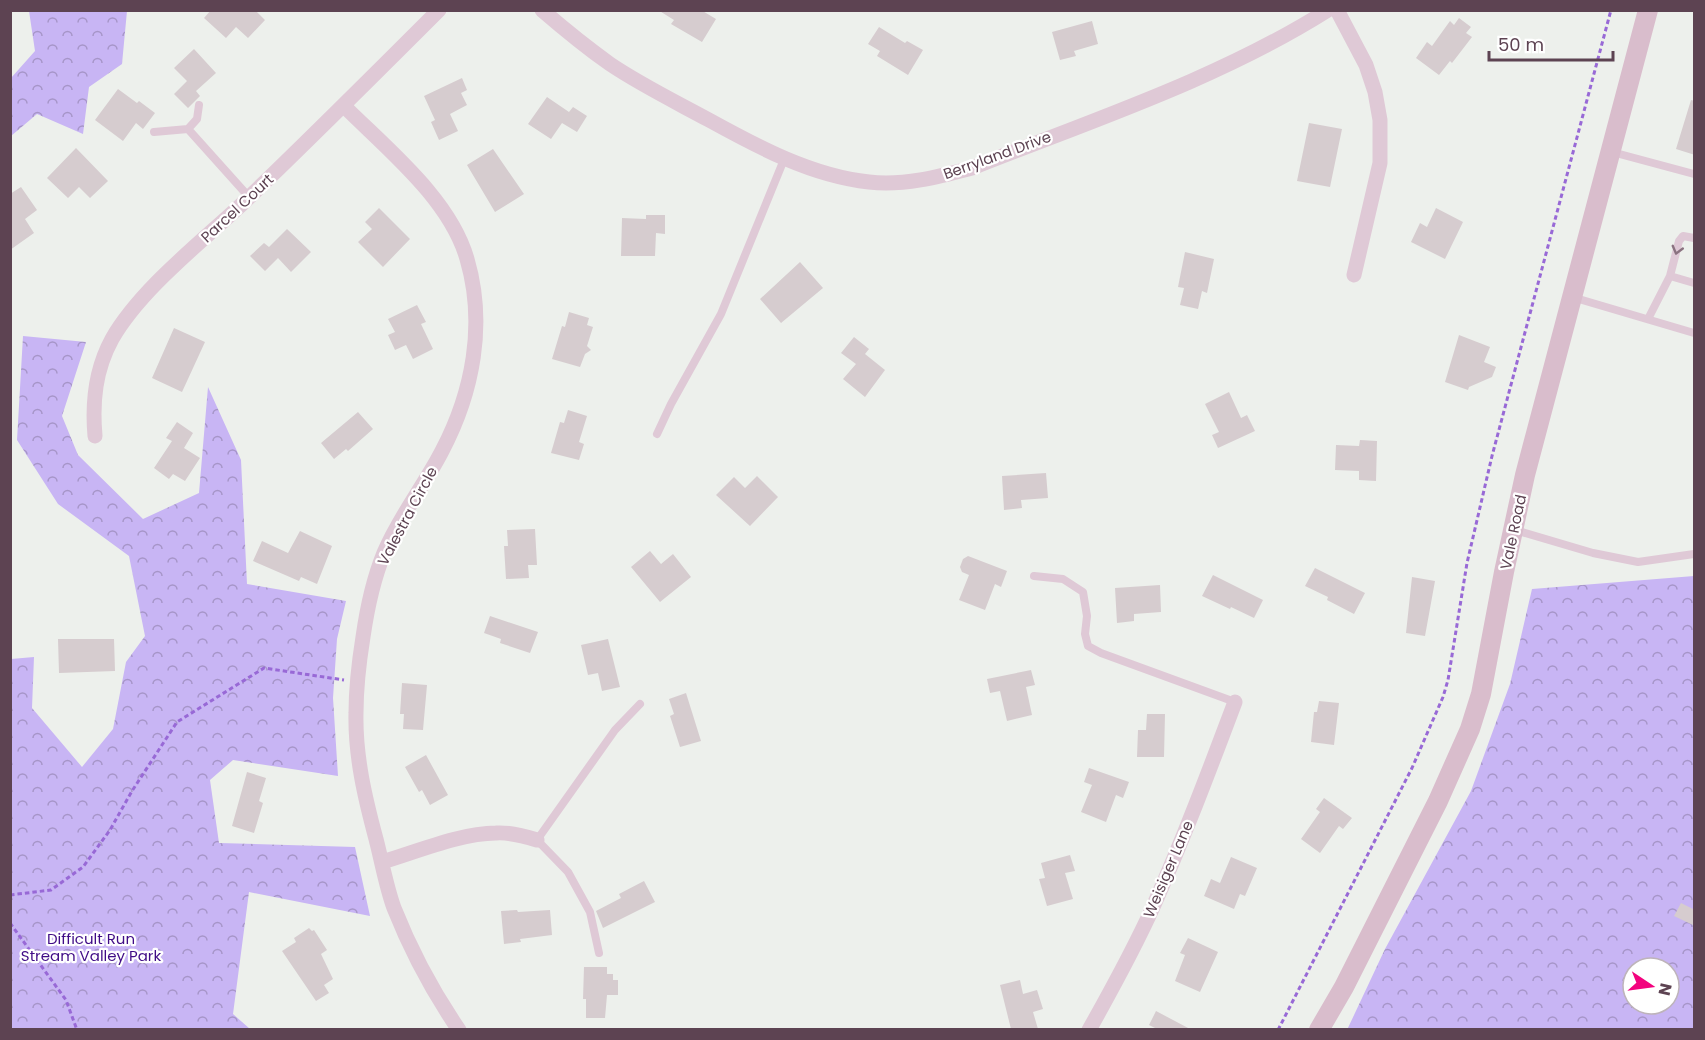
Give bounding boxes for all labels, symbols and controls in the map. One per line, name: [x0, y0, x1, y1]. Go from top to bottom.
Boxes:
scale bar: [1489, 24, 1614, 62]
text: 50 m: [1498, 32, 1544, 57]
street label: Berryland Drive: [940, 126, 1054, 184]
street label: Parcel Court: [196, 169, 278, 247]
one-way arrow: [1672, 244, 1684, 255]
street label: Valestra Circle: [372, 463, 442, 569]
street label: Vale Road: [1495, 493, 1531, 571]
street label: Weisiger Lane: [1138, 817, 1198, 921]
park label: Difficult Run Stream Valley Park: [21, 928, 161, 966]
north arrow: [1621, 956, 1681, 1016]
text: N: [1653, 981, 1678, 998]

